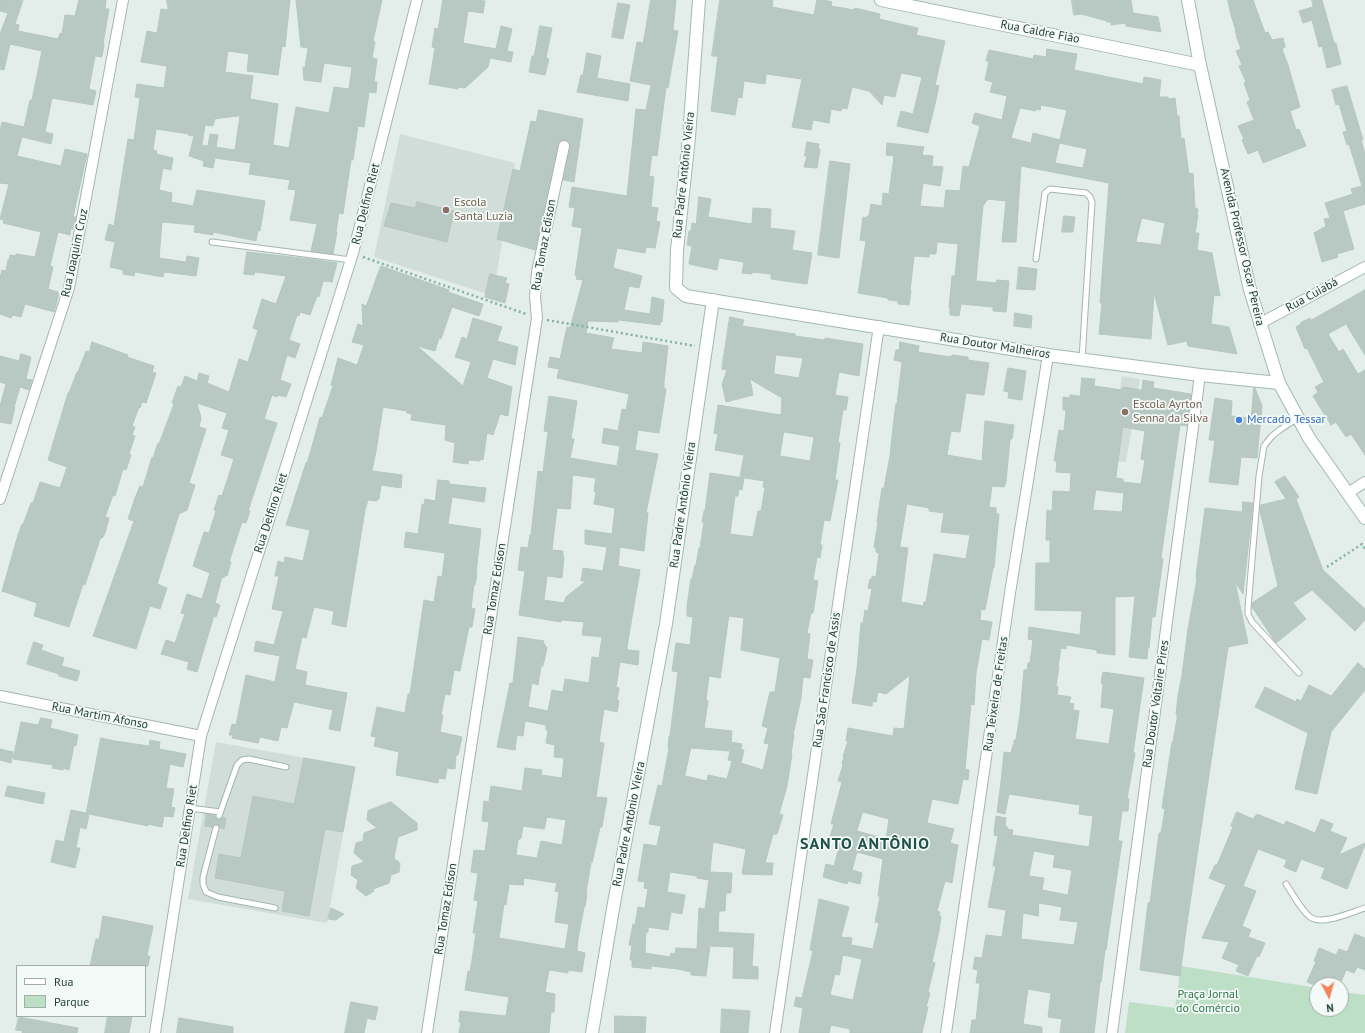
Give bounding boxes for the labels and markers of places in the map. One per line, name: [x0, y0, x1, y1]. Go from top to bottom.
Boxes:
place label: Escola Santa Luzia: [454, 196, 513, 224]
marker: Escola Santa Luzia: [441, 205, 451, 215]
place label: Escola Ayrton Senna da Silva: [1133, 398, 1208, 426]
marker: Escola Ayrton Senna da Silva: [1120, 407, 1130, 417]
place label: Mercado Tessar: [1247, 413, 1325, 427]
marker: Mercado Tessar: [1234, 415, 1244, 425]

